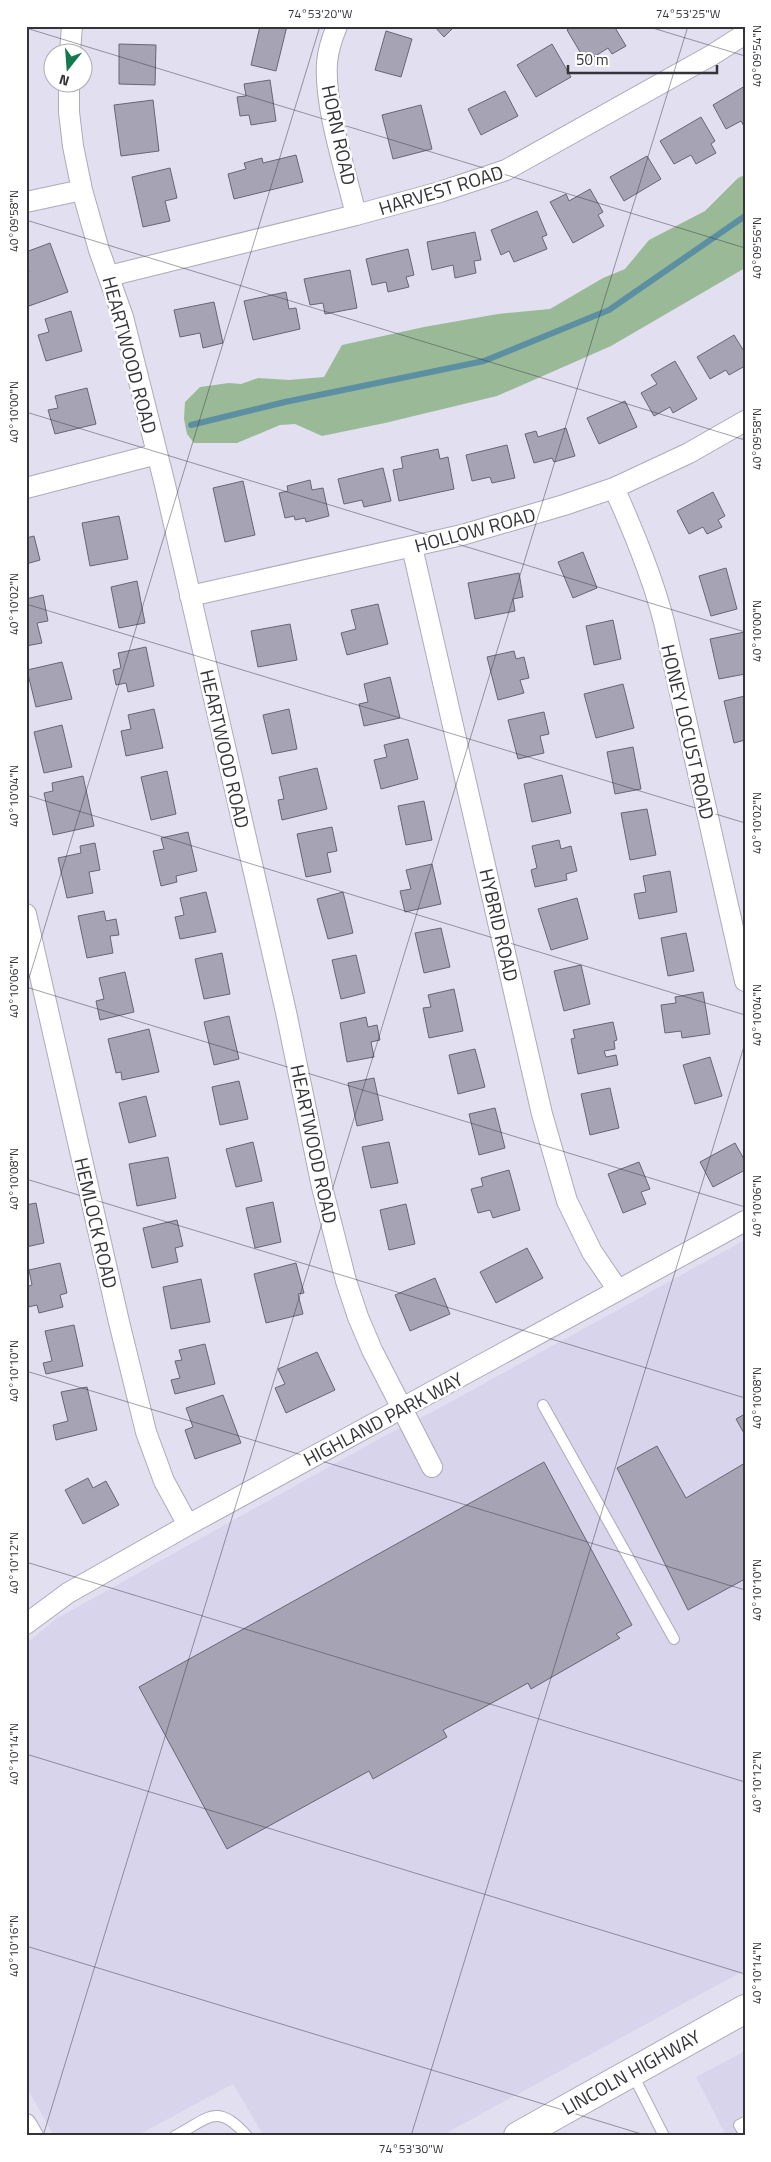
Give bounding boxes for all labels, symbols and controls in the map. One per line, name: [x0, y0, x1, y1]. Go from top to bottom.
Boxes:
text: 74°53'20"W: [288, 4, 353, 23]
text: 74°53'25"W: [656, 4, 721, 23]
text: 40°09'54"N: [747, 25, 766, 87]
north arrow: [42, 42, 92, 92]
scale bar: [568, 42, 717, 74]
text: 50 m: [576, 48, 609, 71]
text: N: [56, 69, 72, 92]
street label: HORN ROAD: [315, 82, 364, 188]
street label: HARVEST ROAD: [375, 157, 507, 222]
text: 40°09'58"N: [4, 190, 23, 252]
text: 40°09'56"N: [747, 217, 766, 279]
street label: HEARTWOOD ROAD: [95, 273, 165, 437]
text: 40°10'00"N: [4, 381, 23, 443]
text: 40°09'58"N: [747, 408, 766, 470]
street label: HOLLOW ROAD: [411, 499, 539, 560]
text: 40°10'02"N: [4, 573, 23, 635]
text: 40°10'00"N: [747, 600, 766, 662]
street label: HONEY LOCUST ROAD: [654, 641, 723, 822]
street label: HEARTWOOD ROAD: [193, 667, 258, 831]
text: 40°10'04"N: [4, 765, 23, 827]
text: 40°10'02"N: [747, 792, 766, 854]
street label: HYBRID ROAD: [472, 866, 527, 984]
text: 40°10'06"N: [4, 956, 23, 1018]
text: 40°10'04"N: [747, 984, 766, 1046]
street label: HEARTWOOD ROAD: [283, 1062, 346, 1226]
text: 40°10'08"N: [4, 1148, 23, 1210]
street label: HEMLOCK ROAD: [67, 1155, 126, 1291]
text: 40°10'06"N: [747, 1175, 766, 1237]
text: 40°10'10"N: [4, 1340, 23, 1402]
street label: HIGHLAND PARK WAY: [298, 1364, 469, 1473]
text: 40°10'08"N: [747, 1367, 766, 1429]
text: 40°10'12"N: [4, 1532, 23, 1594]
text: 40°10'10"N: [747, 1559, 766, 1621]
text: 40°10'14"N: [4, 1723, 23, 1785]
text: 40°10'12"N: [747, 1751, 766, 1813]
text: 40°10'16"N: [4, 1915, 23, 1977]
text: 40°10'14"N: [747, 1942, 766, 2004]
street label: LINCOLN HIGHWAY: [556, 2021, 706, 2122]
text: 74°53'30"W: [379, 2139, 444, 2158]

